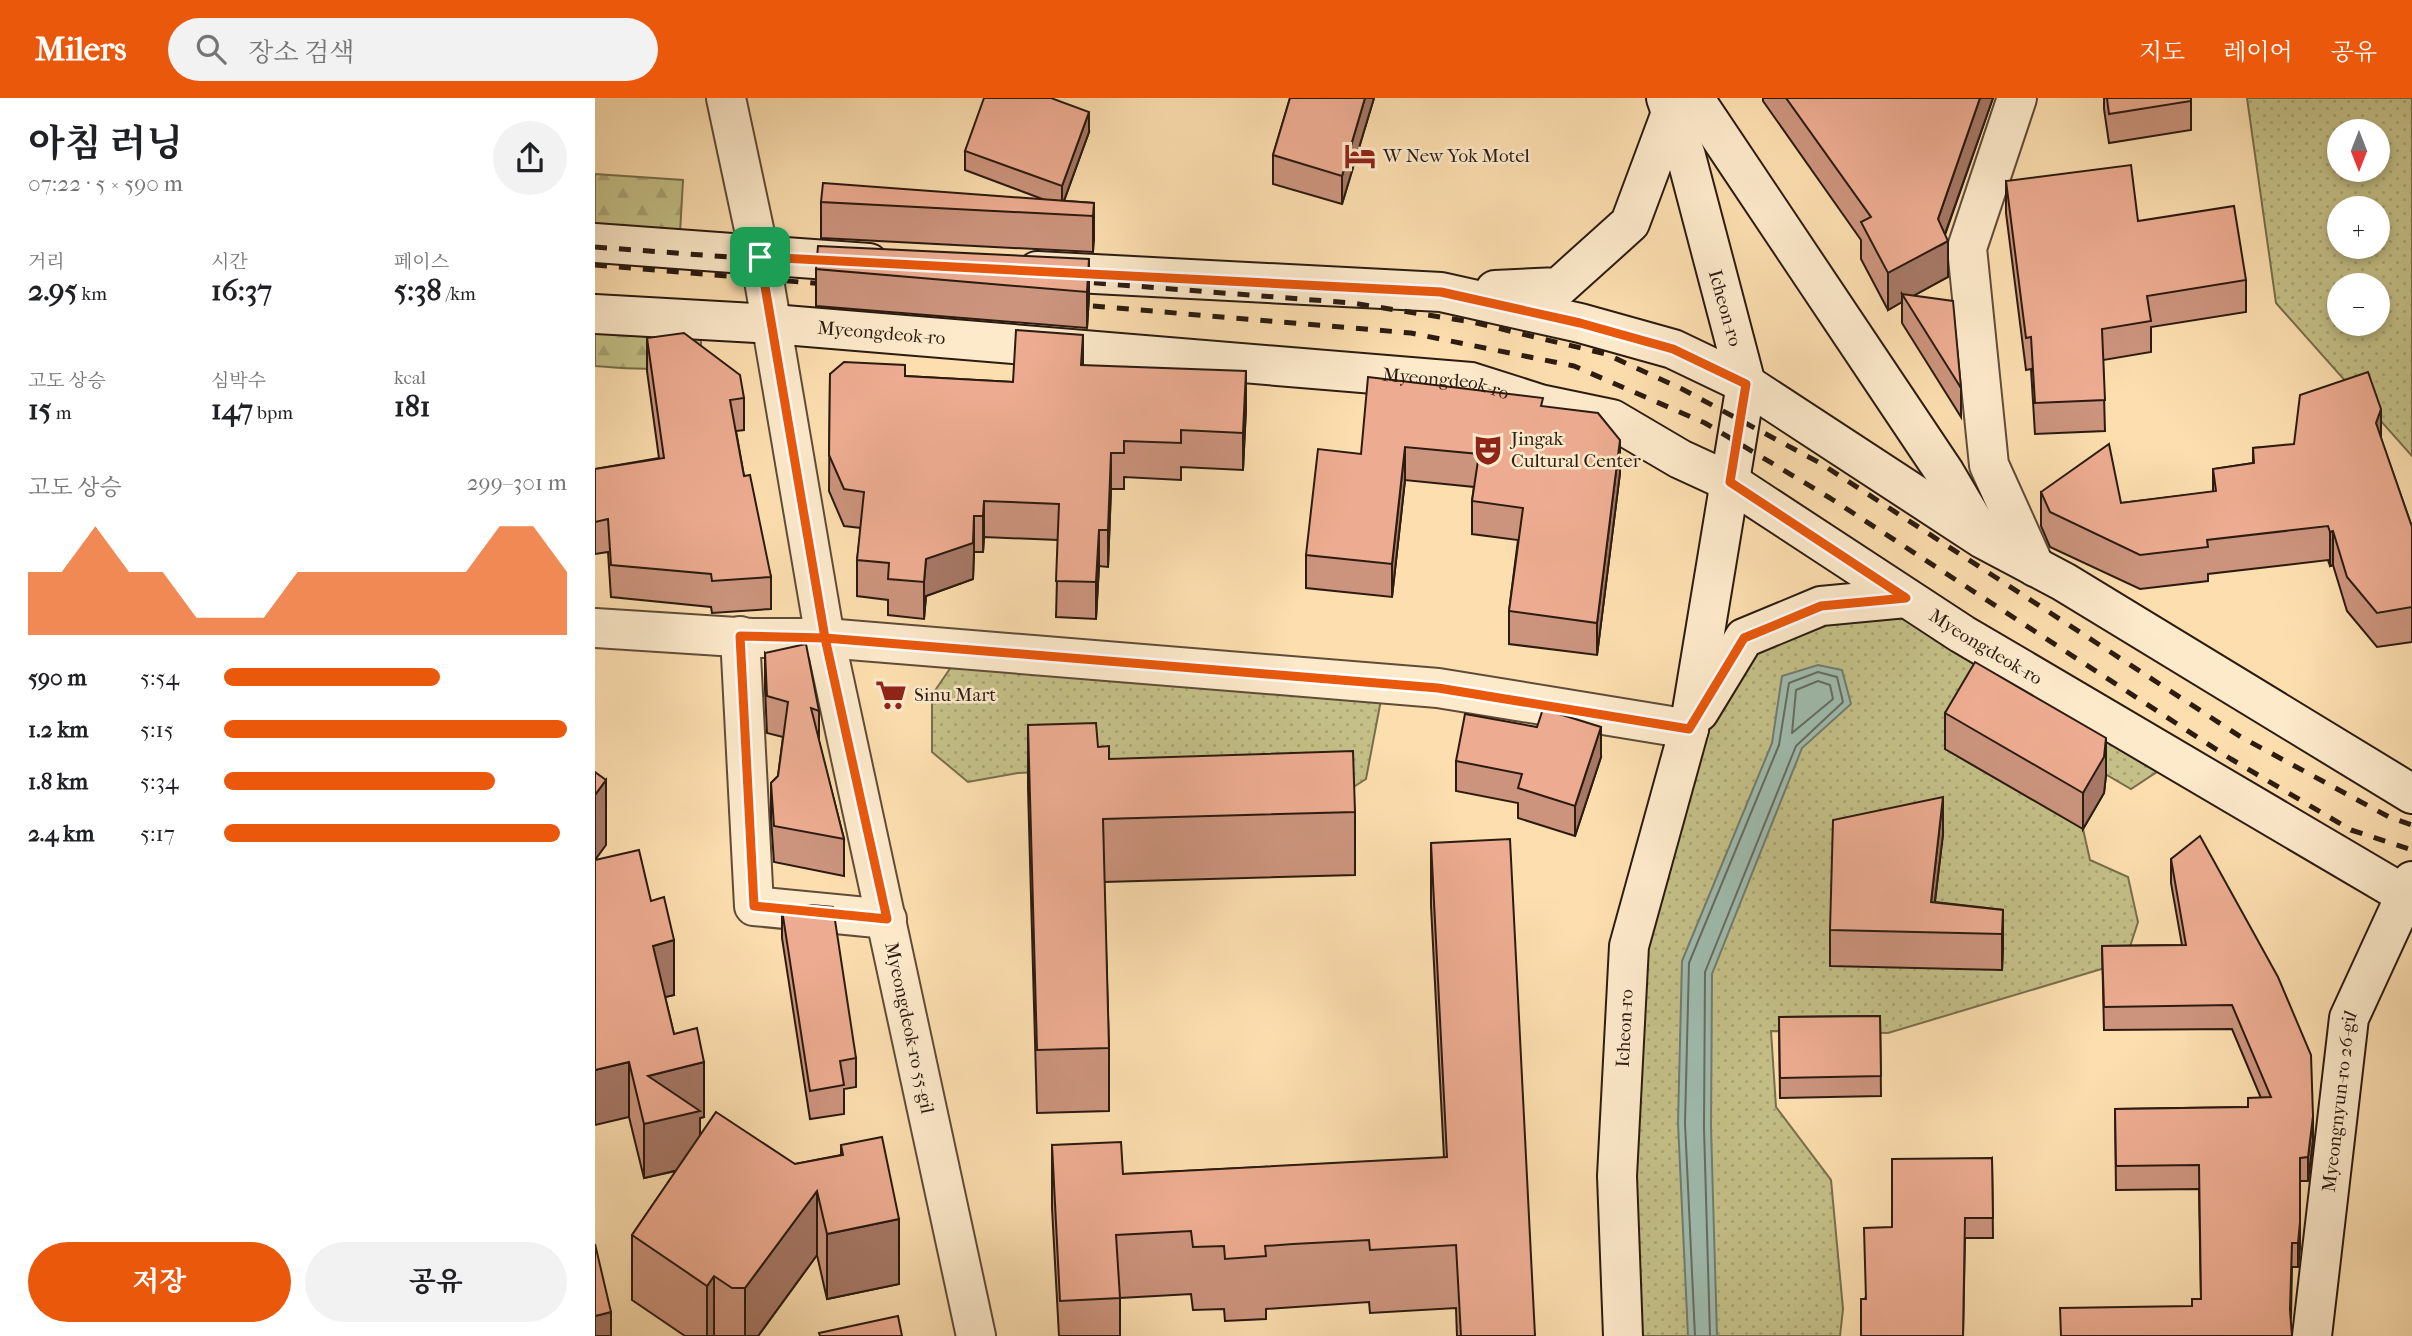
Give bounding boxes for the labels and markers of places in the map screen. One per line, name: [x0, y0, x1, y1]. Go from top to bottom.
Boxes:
hotel icon: W New Yok Motel: [1343, 139, 1377, 173]
place label: W New Yok Motel: [1382, 145, 1530, 167]
pin: [730, 227, 790, 287]
place label: Jingak Cultural Center: [1509, 428, 1642, 472]
theatre icon: Jingak Cultural Center: [1471, 433, 1505, 467]
supermarket icon: Sinu Mart: [874, 678, 908, 712]
place label: Sinu Mart: [914, 684, 996, 706]

